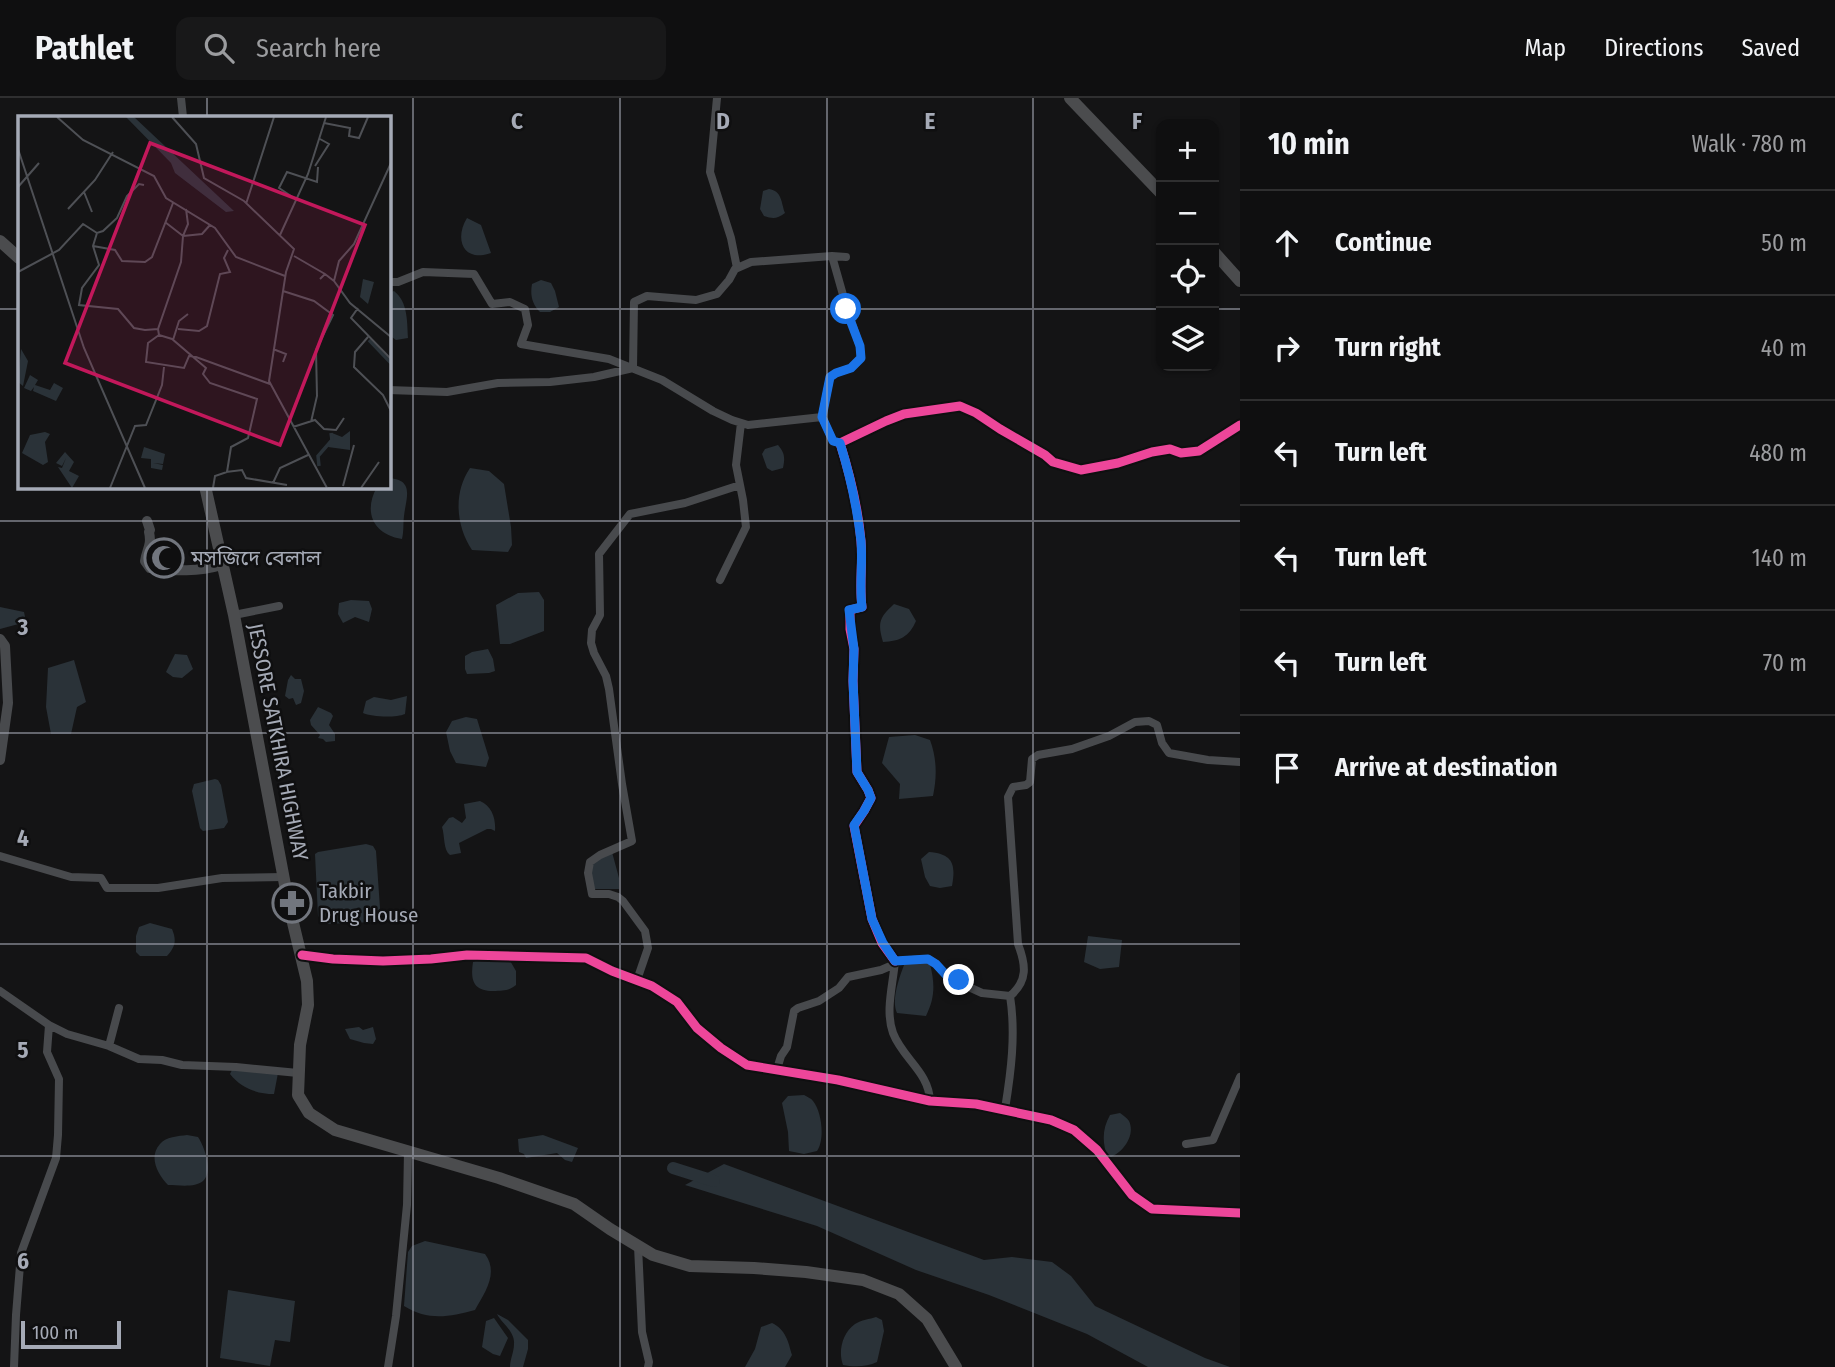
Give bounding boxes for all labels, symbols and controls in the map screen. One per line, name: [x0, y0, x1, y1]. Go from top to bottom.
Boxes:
search box: [176, 17, 666, 80]
text: Pathlet: [35, 28, 134, 68]
icon: search: [200, 29, 238, 67]
text: Search here: [256, 33, 381, 64]
text: Map: [1525, 34, 1566, 62]
text: Directions: [1604, 34, 1703, 62]
text: Saved: [1741, 34, 1800, 62]
text: C: [511, 107, 523, 135]
text: D: [716, 107, 730, 135]
text: E: [925, 107, 936, 135]
text: F: [1132, 107, 1142, 135]
inset map: [18, 116, 390, 488]
map controls: [1156, 119, 1219, 371]
button: +: [1156, 119, 1219, 182]
text: 10 min: [1268, 126, 1350, 162]
text: Walk · 780 m: [1691, 130, 1807, 158]
button: −: [1156, 182, 1219, 245]
icon: ahead: [1268, 224, 1306, 262]
text: Continue: [1335, 227, 1432, 258]
text: 50 m: [1761, 229, 1807, 257]
button: locate: [1156, 245, 1219, 308]
route start: [830, 293, 861, 324]
button: layers: [1156, 308, 1219, 371]
icon: right: [1268, 329, 1306, 367]
text: Turn right: [1335, 332, 1441, 363]
text: 40 m: [1761, 334, 1807, 362]
icon: left: [1268, 434, 1306, 472]
text: Turn left: [1335, 437, 1427, 468]
text: 480 m: [1749, 439, 1807, 467]
mosque icon: মসজিদে বেলাল: [143, 537, 185, 579]
icon: left: [1268, 539, 1306, 577]
text: Turn left: [1335, 542, 1427, 573]
text: 140 m: [1752, 544, 1807, 572]
place label: মসজিদে বেলাল: [190, 545, 322, 571]
text: 3: [17, 613, 29, 641]
street label: JESSORE SATKHIRA HIGHWAY: [242, 621, 314, 863]
icon: left: [1268, 644, 1306, 682]
text: Turn left: [1335, 647, 1427, 678]
text: 70 m: [1763, 649, 1807, 677]
icon: arrive: [1268, 749, 1306, 787]
text: Arrive at destination: [1335, 752, 1558, 783]
text: 4: [17, 824, 29, 852]
place label: Takbir Drug House: [319, 878, 418, 928]
pharmacy icon: Takbir Drug House: [271, 882, 313, 924]
route end: [943, 964, 974, 995]
text: 5: [17, 1036, 29, 1064]
text: 6: [17, 1247, 29, 1275]
scale bar: [21, 1318, 121, 1350]
text: 100 m: [32, 1321, 78, 1344]

